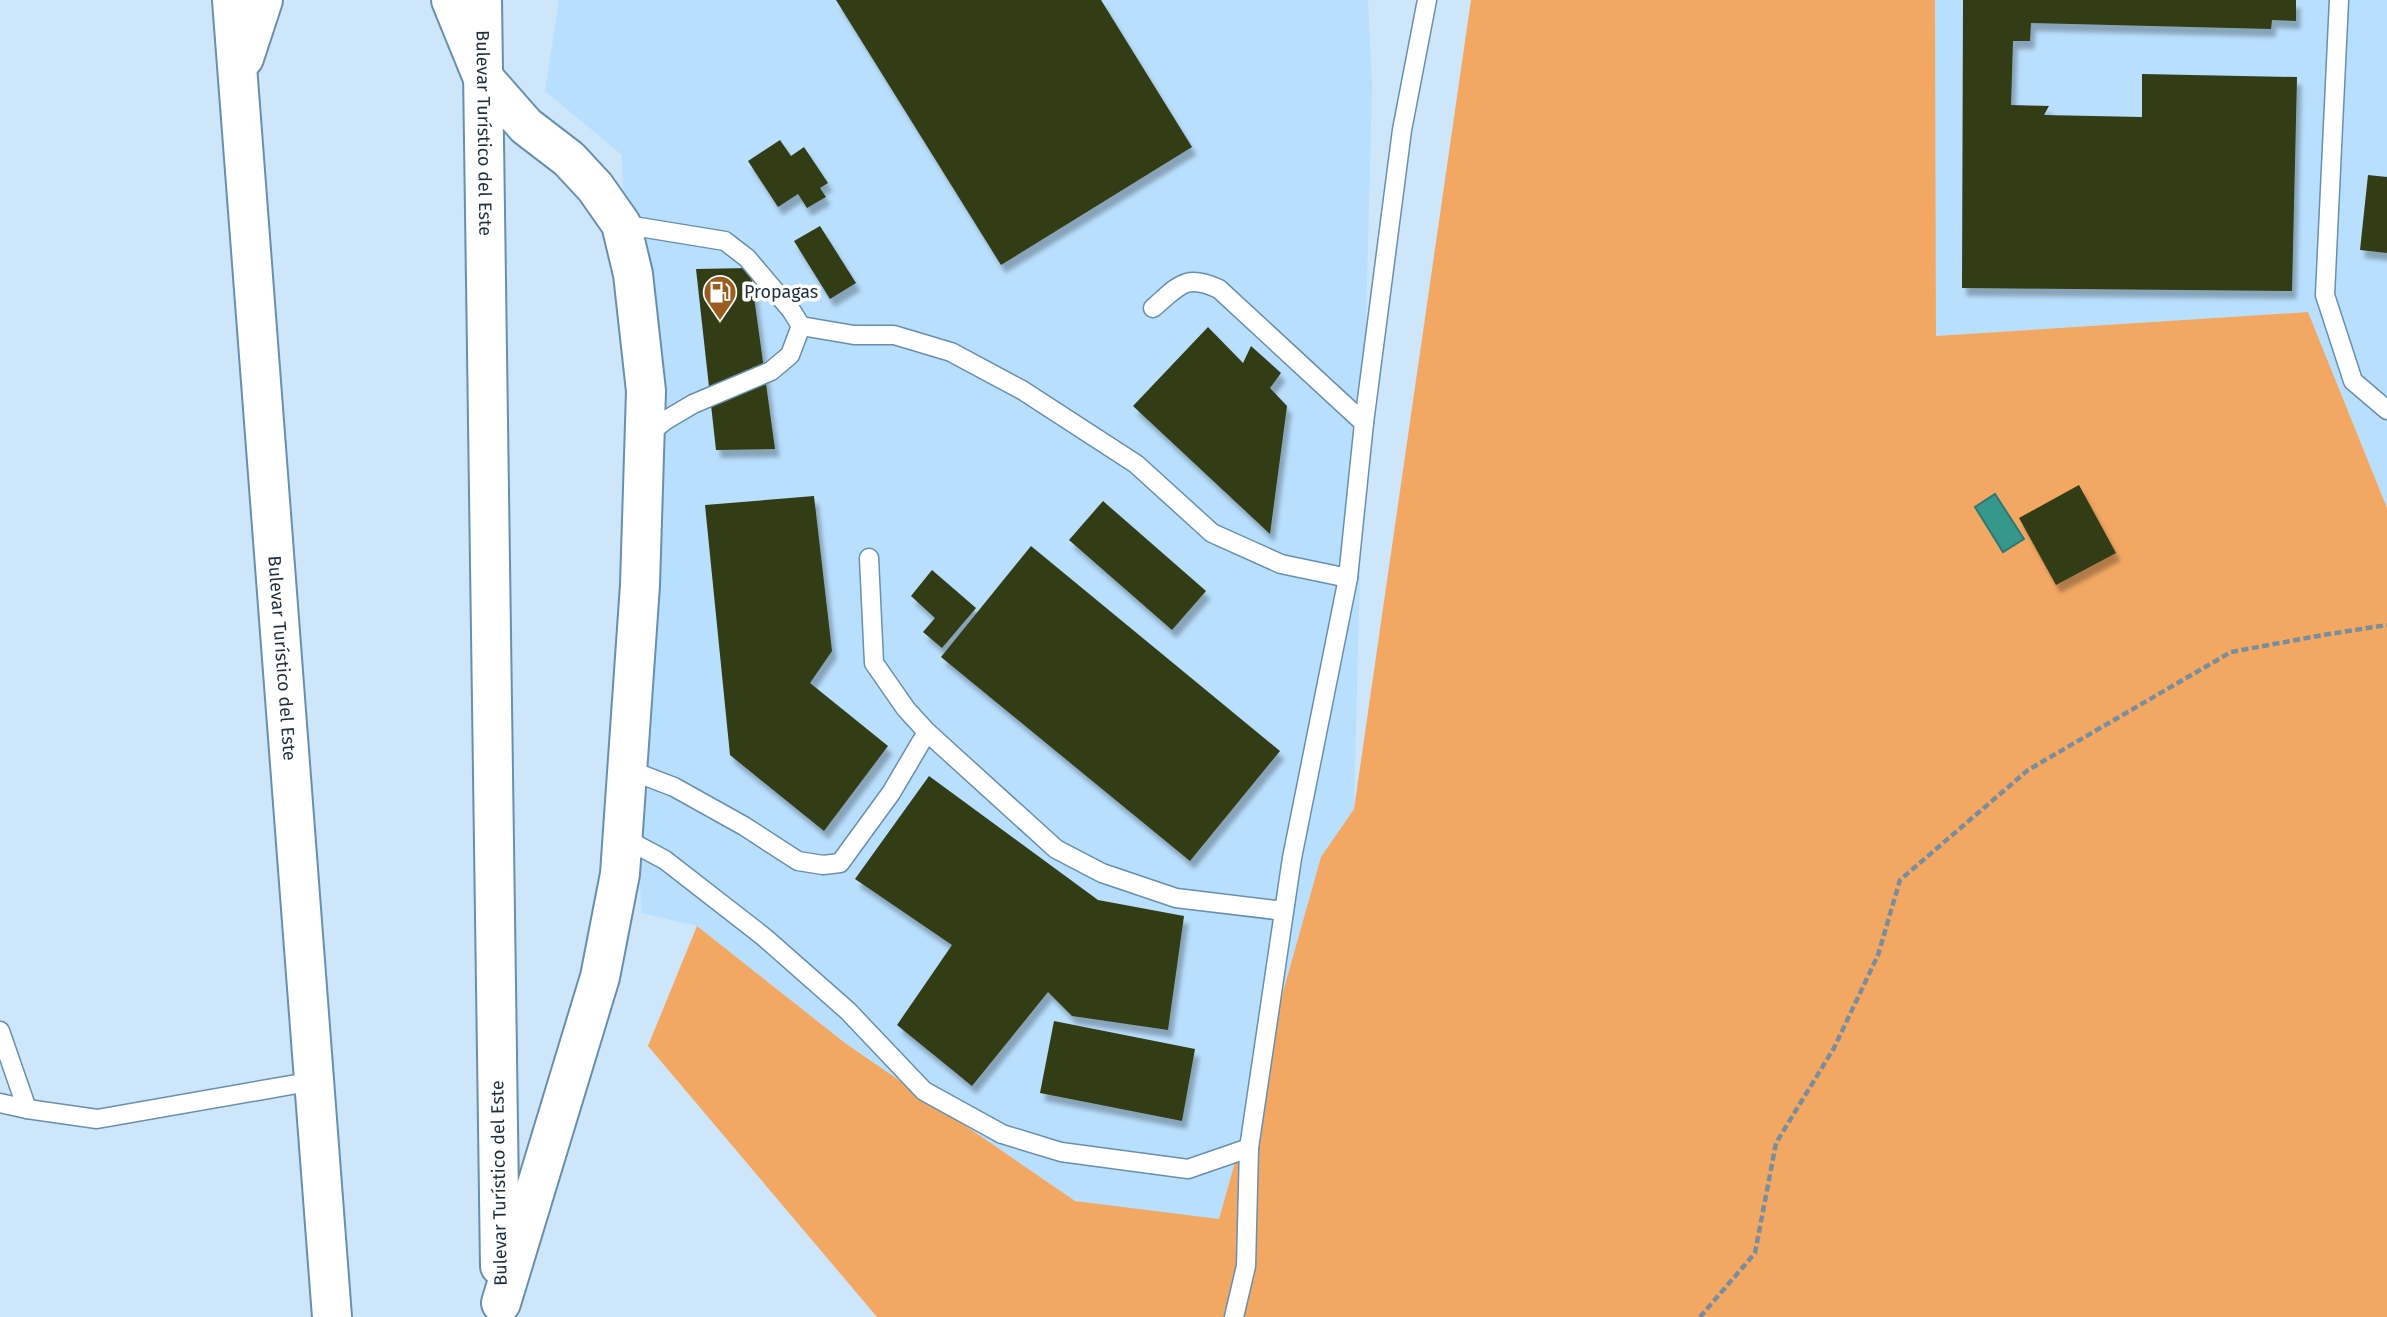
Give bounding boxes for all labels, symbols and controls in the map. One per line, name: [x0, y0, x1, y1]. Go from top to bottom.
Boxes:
street label: Bulevar Turístico del Este: [471, 30, 496, 236]
fuel station icon: Propagas: [701, 273, 739, 322]
place label: Propagas: [744, 281, 818, 303]
street label: Bulevar Turístico del Este: [263, 555, 301, 762]
street label: Bulevar Turístico del Este: [486, 1080, 512, 1286]

